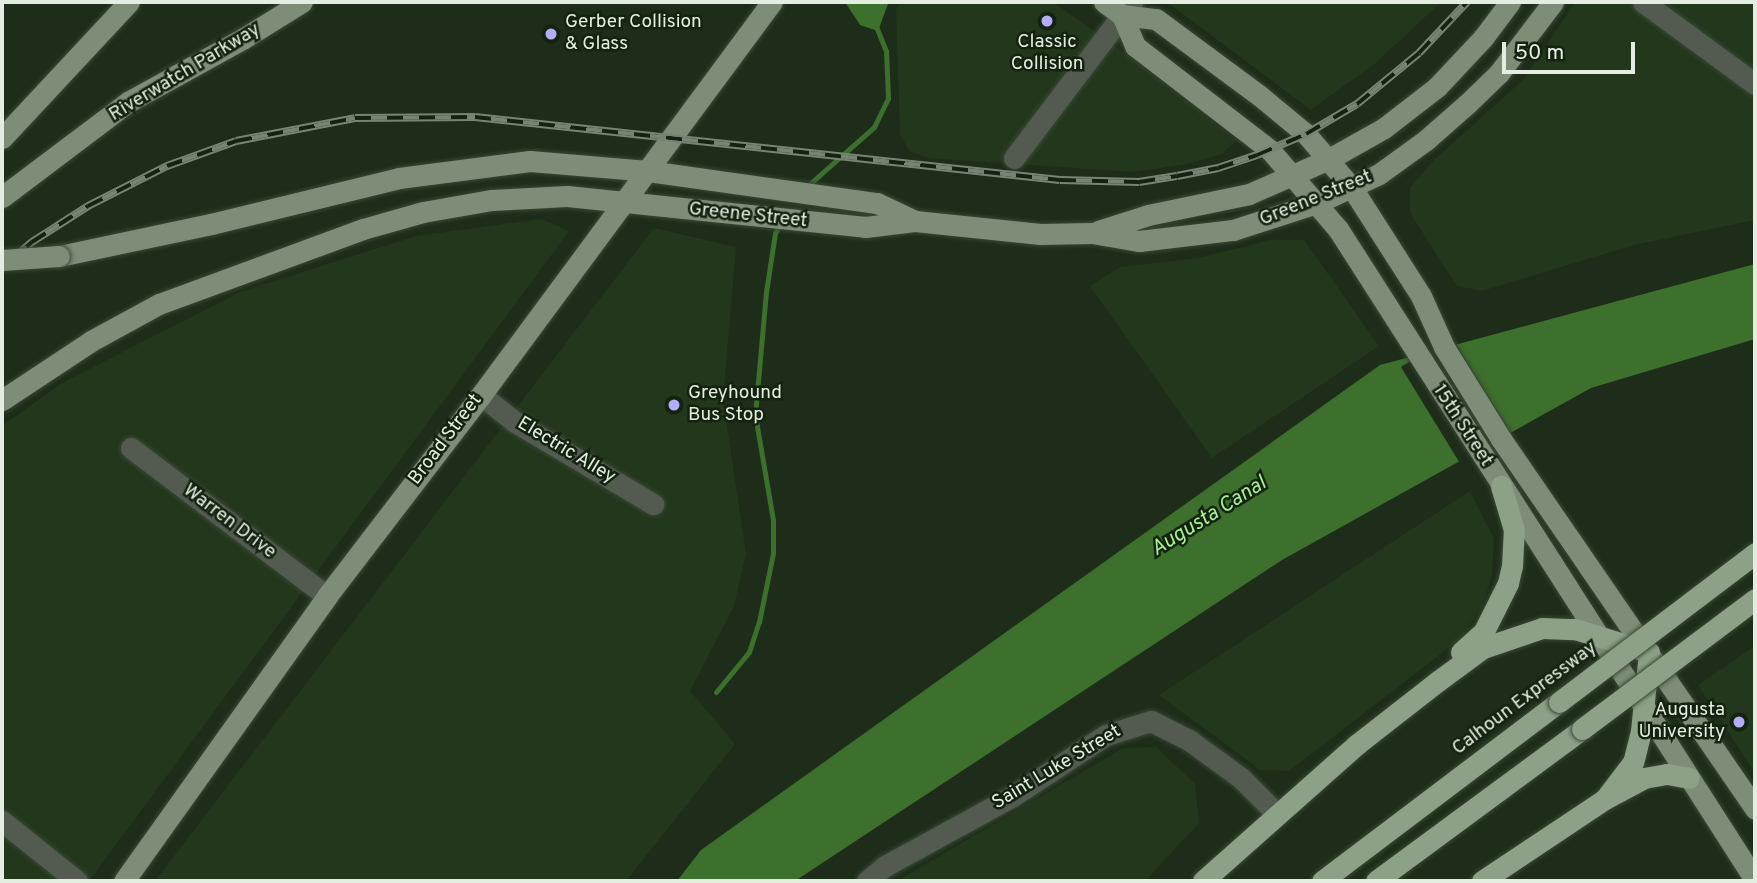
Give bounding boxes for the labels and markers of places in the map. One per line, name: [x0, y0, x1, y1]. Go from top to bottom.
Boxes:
place label: Gerber Collision & Glass: [565, 12, 702, 56]
marker: Classic Collision: [1039, 13, 1055, 29]
marker: Gerber Collision & Glass: [543, 26, 559, 42]
place label: Classic Collision: [1011, 32, 1083, 76]
place label: Greyhound Bus Stop: [688, 383, 782, 427]
marker: Greyhound Bus Stop: [666, 397, 682, 413]
place label: Augusta University: [1639, 700, 1725, 744]
marker: Augusta University: [1731, 714, 1747, 730]

